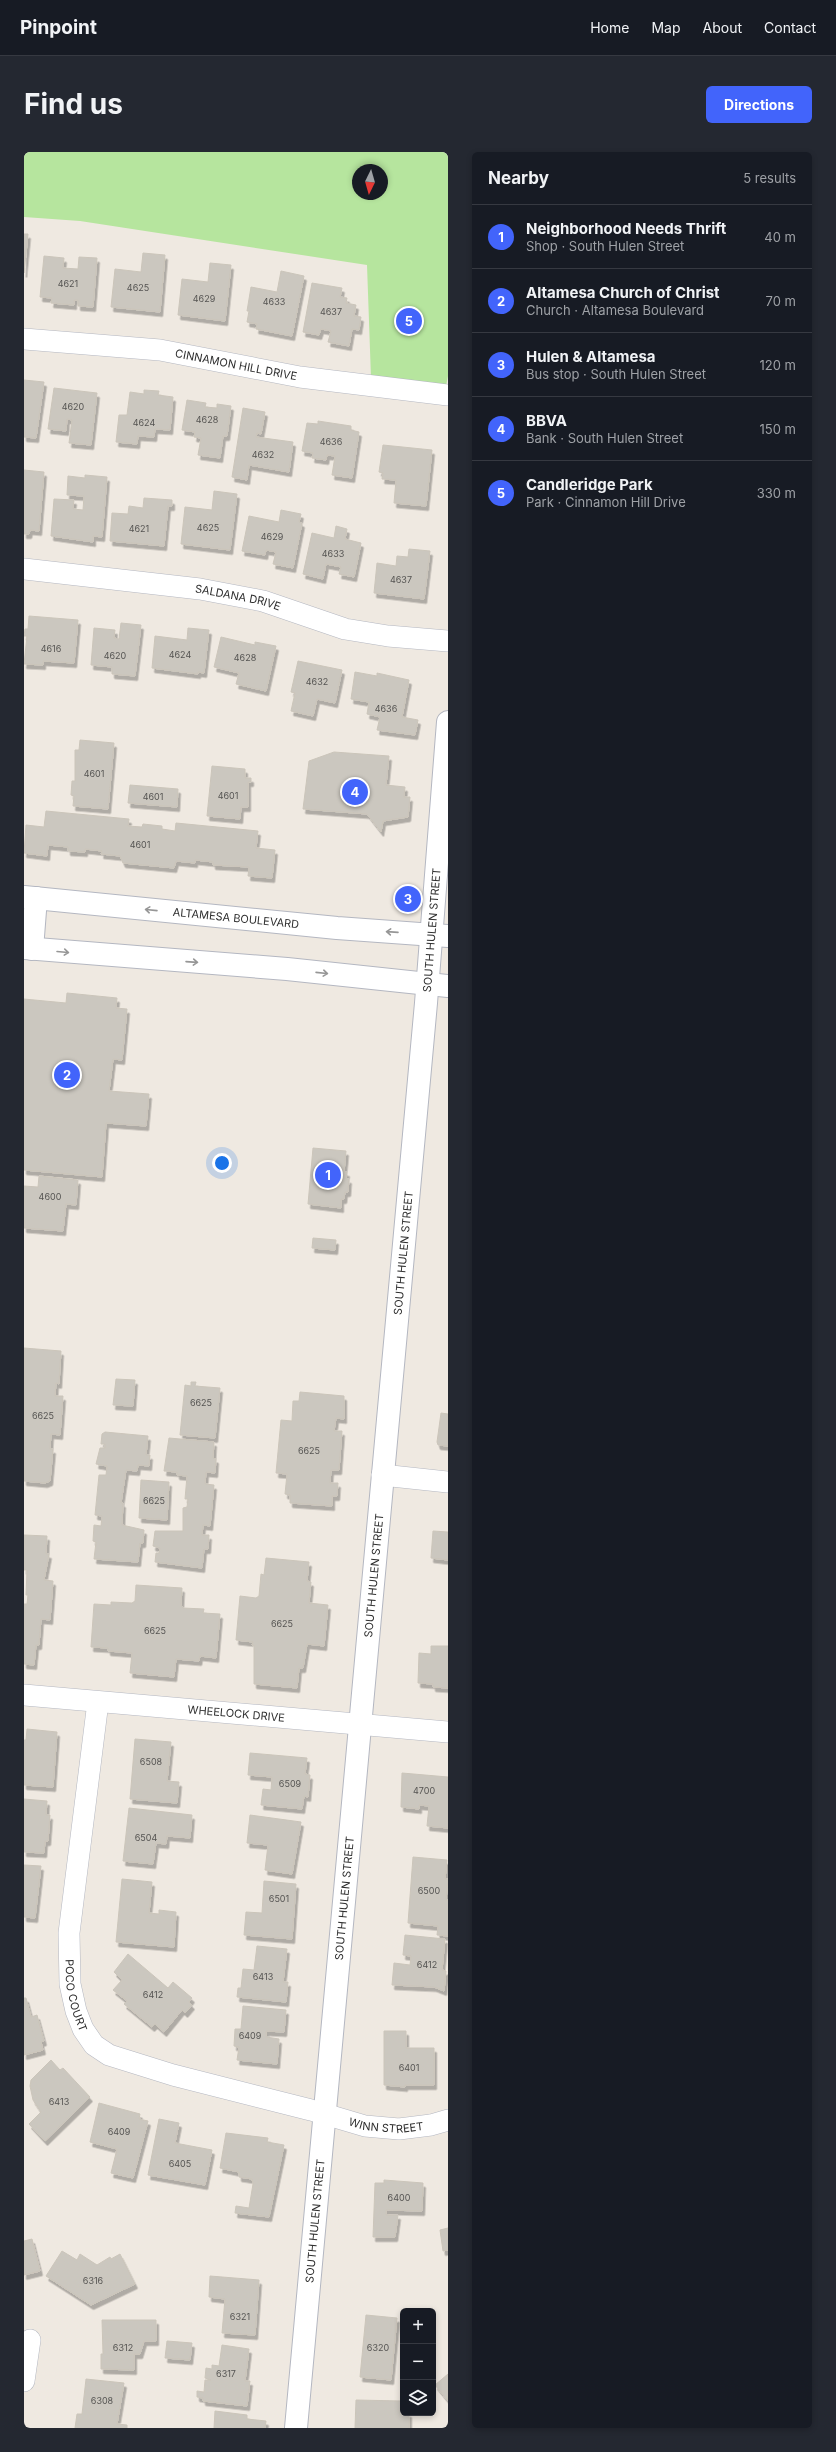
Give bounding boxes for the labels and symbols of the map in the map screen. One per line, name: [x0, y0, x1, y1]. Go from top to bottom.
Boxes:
north arrow: [352, 164, 388, 200]
house number: 4621: [58, 278, 78, 289]
house number: 4625: [127, 282, 149, 293]
house number: 4629: [193, 293, 216, 304]
house number: 4633: [263, 296, 286, 307]
house number: 4637: [320, 306, 342, 317]
pin: 5: [396, 306, 422, 336]
street label: CINNAMON HILL DRIVE: [174, 346, 298, 383]
house number: 4620: [62, 401, 85, 412]
house number: 4628: [196, 414, 219, 425]
house number: 4624: [133, 417, 155, 428]
house number: 4636: [320, 436, 343, 447]
house number: 4632: [252, 449, 274, 460]
house number: 4625: [197, 522, 219, 533]
house number: 4621: [129, 523, 149, 534]
house number: 4629: [261, 531, 284, 542]
house number: 4633: [322, 548, 345, 559]
house number: 4637: [390, 574, 412, 585]
street label: SALDANA DRIVE: [194, 582, 283, 614]
house number: 4616: [41, 643, 62, 654]
house number: 4624: [169, 649, 191, 660]
house number: 4620: [104, 650, 127, 661]
house number: 4628: [234, 652, 257, 663]
house number: 4632: [306, 676, 328, 687]
house number: 4636: [375, 703, 398, 714]
house number: 4601: [84, 768, 104, 779]
pin: 4: [342, 777, 368, 807]
house number: 4601: [218, 790, 238, 801]
house number: 4601: [143, 791, 163, 802]
house number: 4601: [130, 839, 150, 850]
street label: SOUTH HULEN STREET: [420, 868, 444, 993]
pin: 3: [395, 884, 421, 914]
street label: ALTAMESA BOULEVARD: [172, 905, 300, 931]
one-way arrow: [145, 906, 158, 913]
one-way arrow: [386, 928, 399, 936]
one-way arrow: [56, 948, 69, 955]
one-way arrow: [185, 959, 198, 966]
one-way arrow: [315, 969, 328, 977]
pin: 2: [54, 1060, 80, 1090]
your location: [212, 1153, 232, 1173]
pin: 1: [315, 1160, 341, 1190]
street label: SOUTH HULEN STREET: [391, 1190, 416, 1315]
house number: 4600: [39, 1191, 62, 1202]
house number: 6625: [190, 1397, 212, 1408]
house number: 6625: [32, 1410, 54, 1421]
house number: 6625: [298, 1445, 320, 1456]
house number: 6625: [143, 1495, 165, 1506]
street label: SOUTH HULEN STREET: [361, 1513, 386, 1638]
house number: 6625: [271, 1618, 293, 1629]
house number: 6625: [144, 1625, 166, 1636]
street label: WHEELOCK DRIVE: [187, 1702, 285, 1725]
house number: 6508: [140, 1756, 163, 1767]
house number: 6509: [279, 1778, 302, 1789]
house number: 4700: [413, 1785, 435, 1796]
house number: 6504: [135, 1832, 157, 1843]
street label: SOUTH HULEN STREET: [332, 1836, 357, 1961]
house number: 6500: [418, 1885, 441, 1896]
house number: 6501: [269, 1893, 289, 1904]
street label: POCO COURT: [63, 1959, 90, 2034]
house number: 6412: [417, 1959, 437, 1970]
house number: 6413: [253, 1971, 274, 1982]
house number: 6412: [143, 1989, 163, 2000]
house number: 6409: [239, 2030, 262, 2041]
house number: 6401: [399, 2062, 419, 2073]
house number: 6413: [49, 2096, 70, 2107]
street label: WINN STREET: [347, 2115, 424, 2136]
house number: 6409: [108, 2126, 131, 2137]
house number: 6405: [169, 2158, 191, 2169]
street label: SOUTH HULEN STREET: [302, 2158, 328, 2283]
house number: 6400: [388, 2192, 411, 2203]
house number: 6316: [83, 2275, 104, 2286]
house number: 6321: [230, 2311, 250, 2322]
house number: 6312: [113, 2342, 133, 2353]
house number: 6320: [367, 2342, 389, 2353]
house number: 6317: [216, 2368, 236, 2379]
house number: 6308: [91, 2395, 114, 2406]

